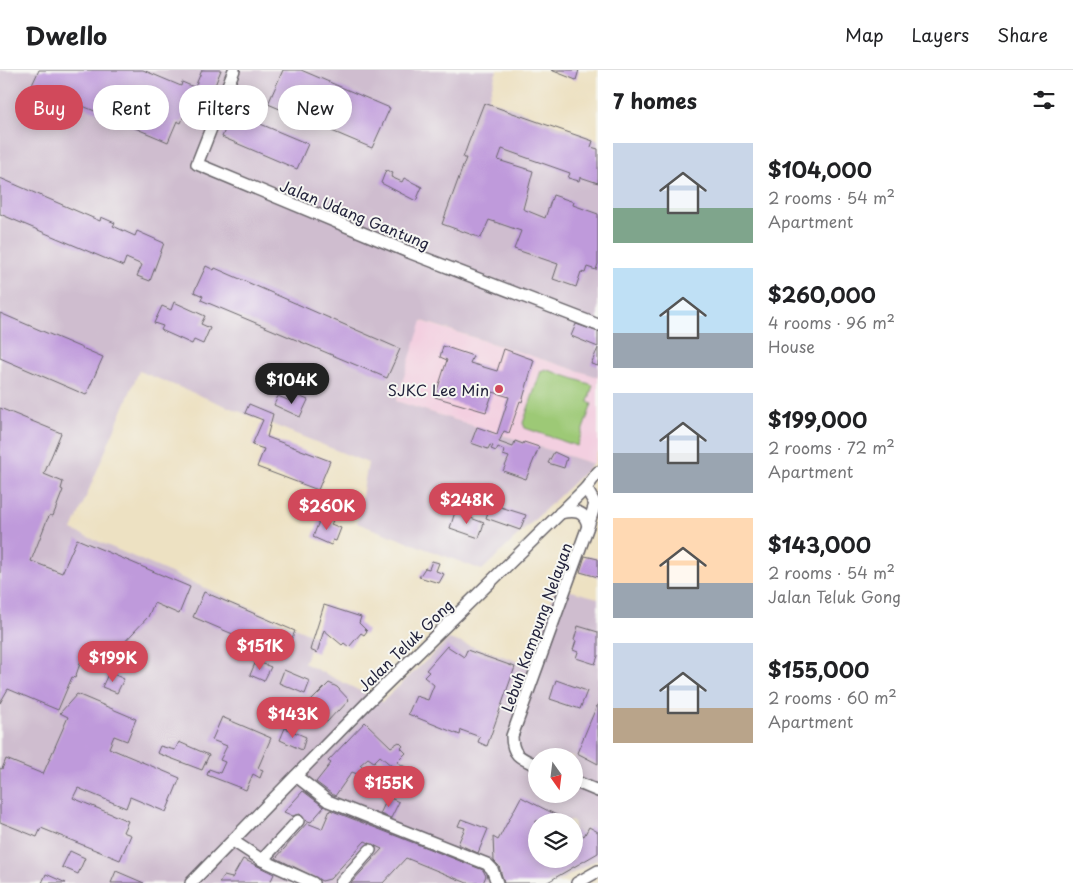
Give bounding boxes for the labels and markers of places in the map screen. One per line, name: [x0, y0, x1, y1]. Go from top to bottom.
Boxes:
pin: $104K: [257, 362, 327, 405]
place label: SJKC Lee Min: [388, 378, 489, 401]
marker: SJKC Lee Min: [493, 383, 505, 395]
pin: $248K: [432, 482, 502, 525]
pin: $260K: [292, 488, 362, 531]
pin: $151K: [225, 628, 295, 671]
pin: $199K: [78, 640, 148, 683]
pin: $143K: [258, 696, 328, 739]
pin: $155K: [354, 766, 424, 808]

